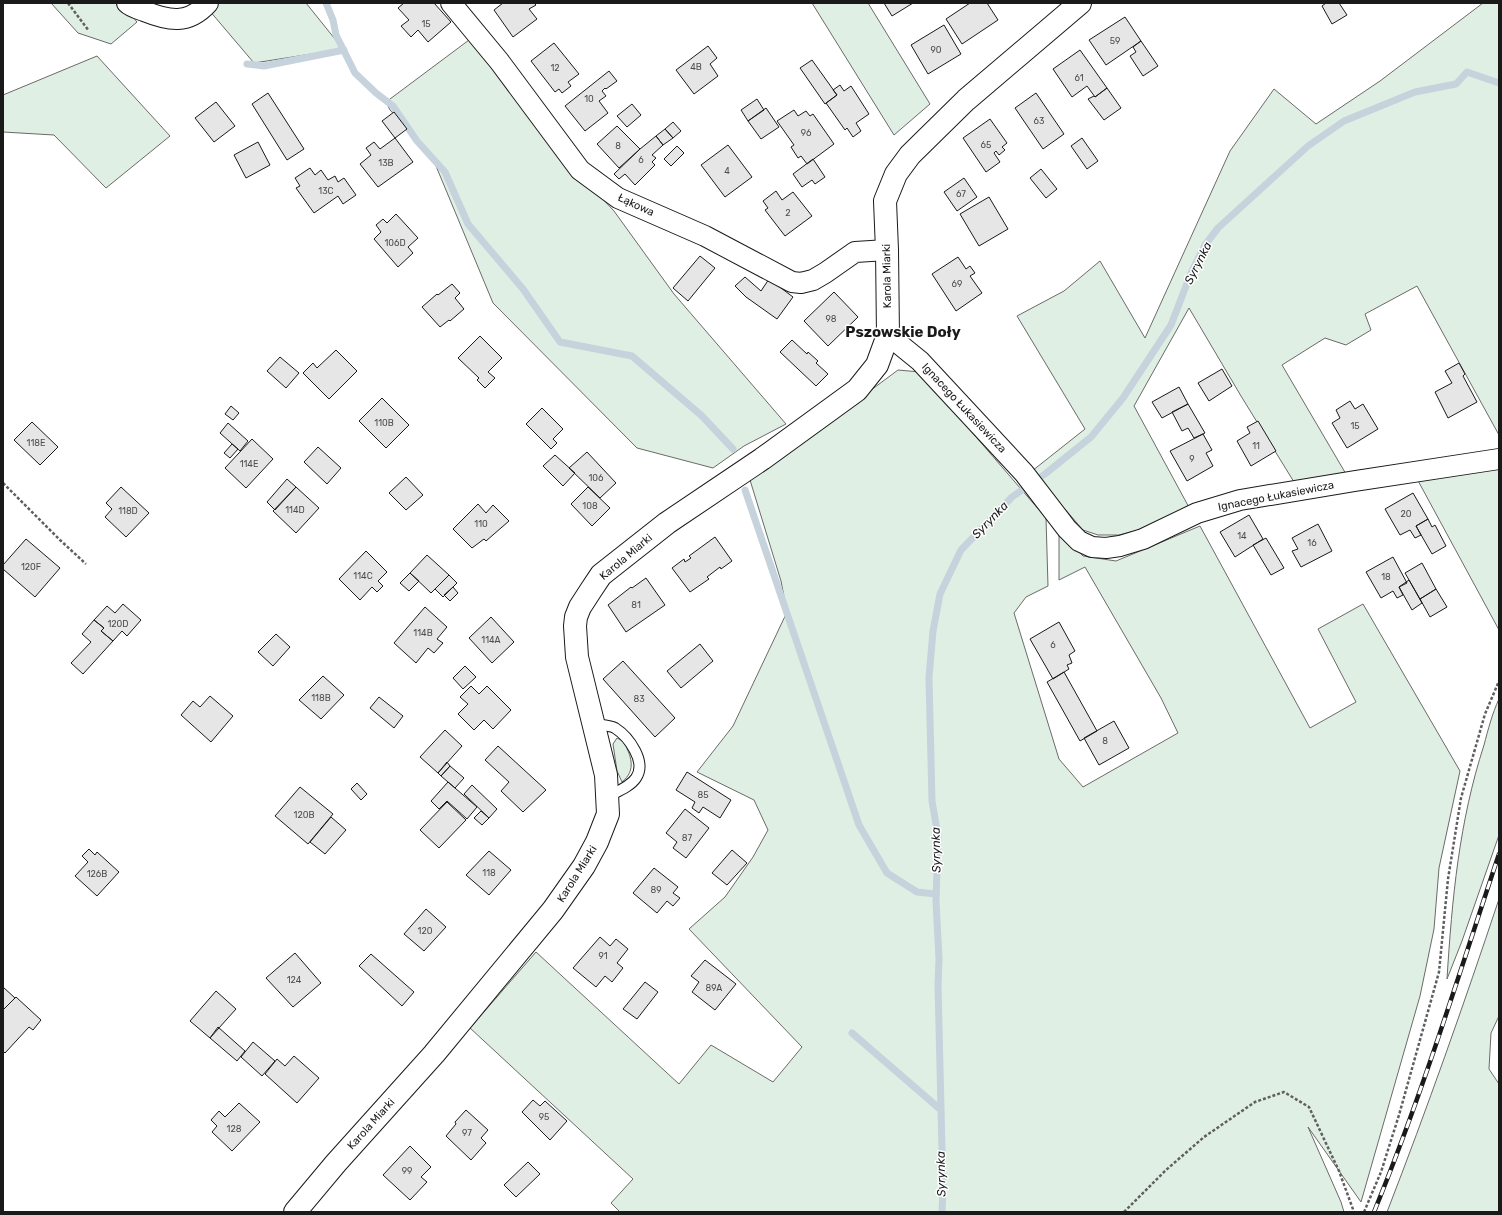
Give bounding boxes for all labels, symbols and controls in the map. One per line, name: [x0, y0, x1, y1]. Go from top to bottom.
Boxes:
house number: 15: [421, 19, 431, 29]
house number: 59: [1110, 36, 1120, 46]
house number: 90: [930, 45, 942, 55]
house number: 4B: [690, 62, 702, 72]
house number: 12: [550, 63, 560, 73]
house number: 61: [1074, 73, 1084, 83]
house number: 10: [584, 94, 594, 104]
house number: 63: [1034, 116, 1044, 126]
house number: 96: [801, 128, 812, 138]
house number: 65: [981, 140, 991, 150]
house number: 8: [615, 141, 621, 151]
house number: 6: [638, 155, 644, 165]
house number: 13B: [378, 158, 394, 168]
house number: 4: [724, 166, 730, 176]
house number: 13C: [318, 186, 334, 196]
house number: 67: [956, 189, 966, 199]
street label: Łąkowa: [616, 191, 656, 219]
house number: 2: [785, 208, 791, 218]
house number: 106D: [384, 238, 406, 248]
water label: Syrynka: [1181, 239, 1215, 287]
street label: Karola Miarki: [880, 244, 894, 308]
house number: 69: [952, 279, 962, 289]
house number: 98: [825, 314, 837, 324]
district label: Pszowskie Doły: [845, 323, 961, 341]
street label: Ignacego Łukasiewicza: [919, 360, 1009, 456]
house number: 110B: [374, 418, 394, 428]
house number: 15: [1350, 421, 1360, 431]
house number: 118E: [27, 438, 45, 448]
house number: 11: [1252, 441, 1260, 451]
house number: 9: [1189, 454, 1195, 464]
house number: 114E: [240, 459, 258, 469]
house number: 106: [589, 473, 604, 483]
street label: Ignacego Łukasiewicza: [1217, 478, 1335, 514]
water label: Syrynka: [969, 499, 1011, 541]
house number: 108: [582, 501, 598, 511]
house number: 114D: [285, 505, 305, 515]
house number: 118D: [118, 506, 138, 516]
house number: 20: [1401, 509, 1412, 519]
house number: 110: [474, 519, 488, 529]
street label: Karola Miarki: [597, 531, 655, 583]
house number: 14: [1237, 531, 1247, 541]
house number: 16: [1307, 538, 1317, 548]
house number: 120F: [21, 562, 41, 572]
house number: 114C: [353, 571, 373, 581]
house number: 18: [1381, 572, 1391, 582]
house number: 81: [631, 600, 641, 610]
house number: 120D: [107, 619, 129, 629]
house number: 114B: [413, 628, 433, 638]
house number: 114A: [481, 635, 501, 645]
house number: 6: [1050, 640, 1056, 650]
house number: 118B: [311, 693, 331, 703]
house number: 83: [633, 694, 645, 704]
house number: 8: [1102, 736, 1108, 746]
house number: 85: [697, 790, 709, 800]
house number: 120B: [294, 810, 314, 820]
water label: Syrynka: [929, 827, 943, 873]
house number: 87: [682, 833, 693, 843]
street label: Karola Miarki: [554, 843, 600, 905]
house number: 118: [482, 868, 496, 878]
house number: 126B: [87, 869, 107, 879]
house number: 89: [650, 885, 662, 895]
house number: 120: [418, 926, 433, 936]
house number: 91: [598, 951, 608, 961]
house number: 124: [287, 975, 302, 985]
house number: 89A: [706, 983, 722, 993]
street label: Karola Miarki: [345, 1096, 397, 1152]
house number: 95: [539, 1112, 549, 1122]
house number: 128: [227, 1124, 242, 1134]
house number: 97: [462, 1128, 472, 1138]
water label: Syrynka: [934, 1151, 948, 1197]
house number: 99: [402, 1166, 412, 1176]

